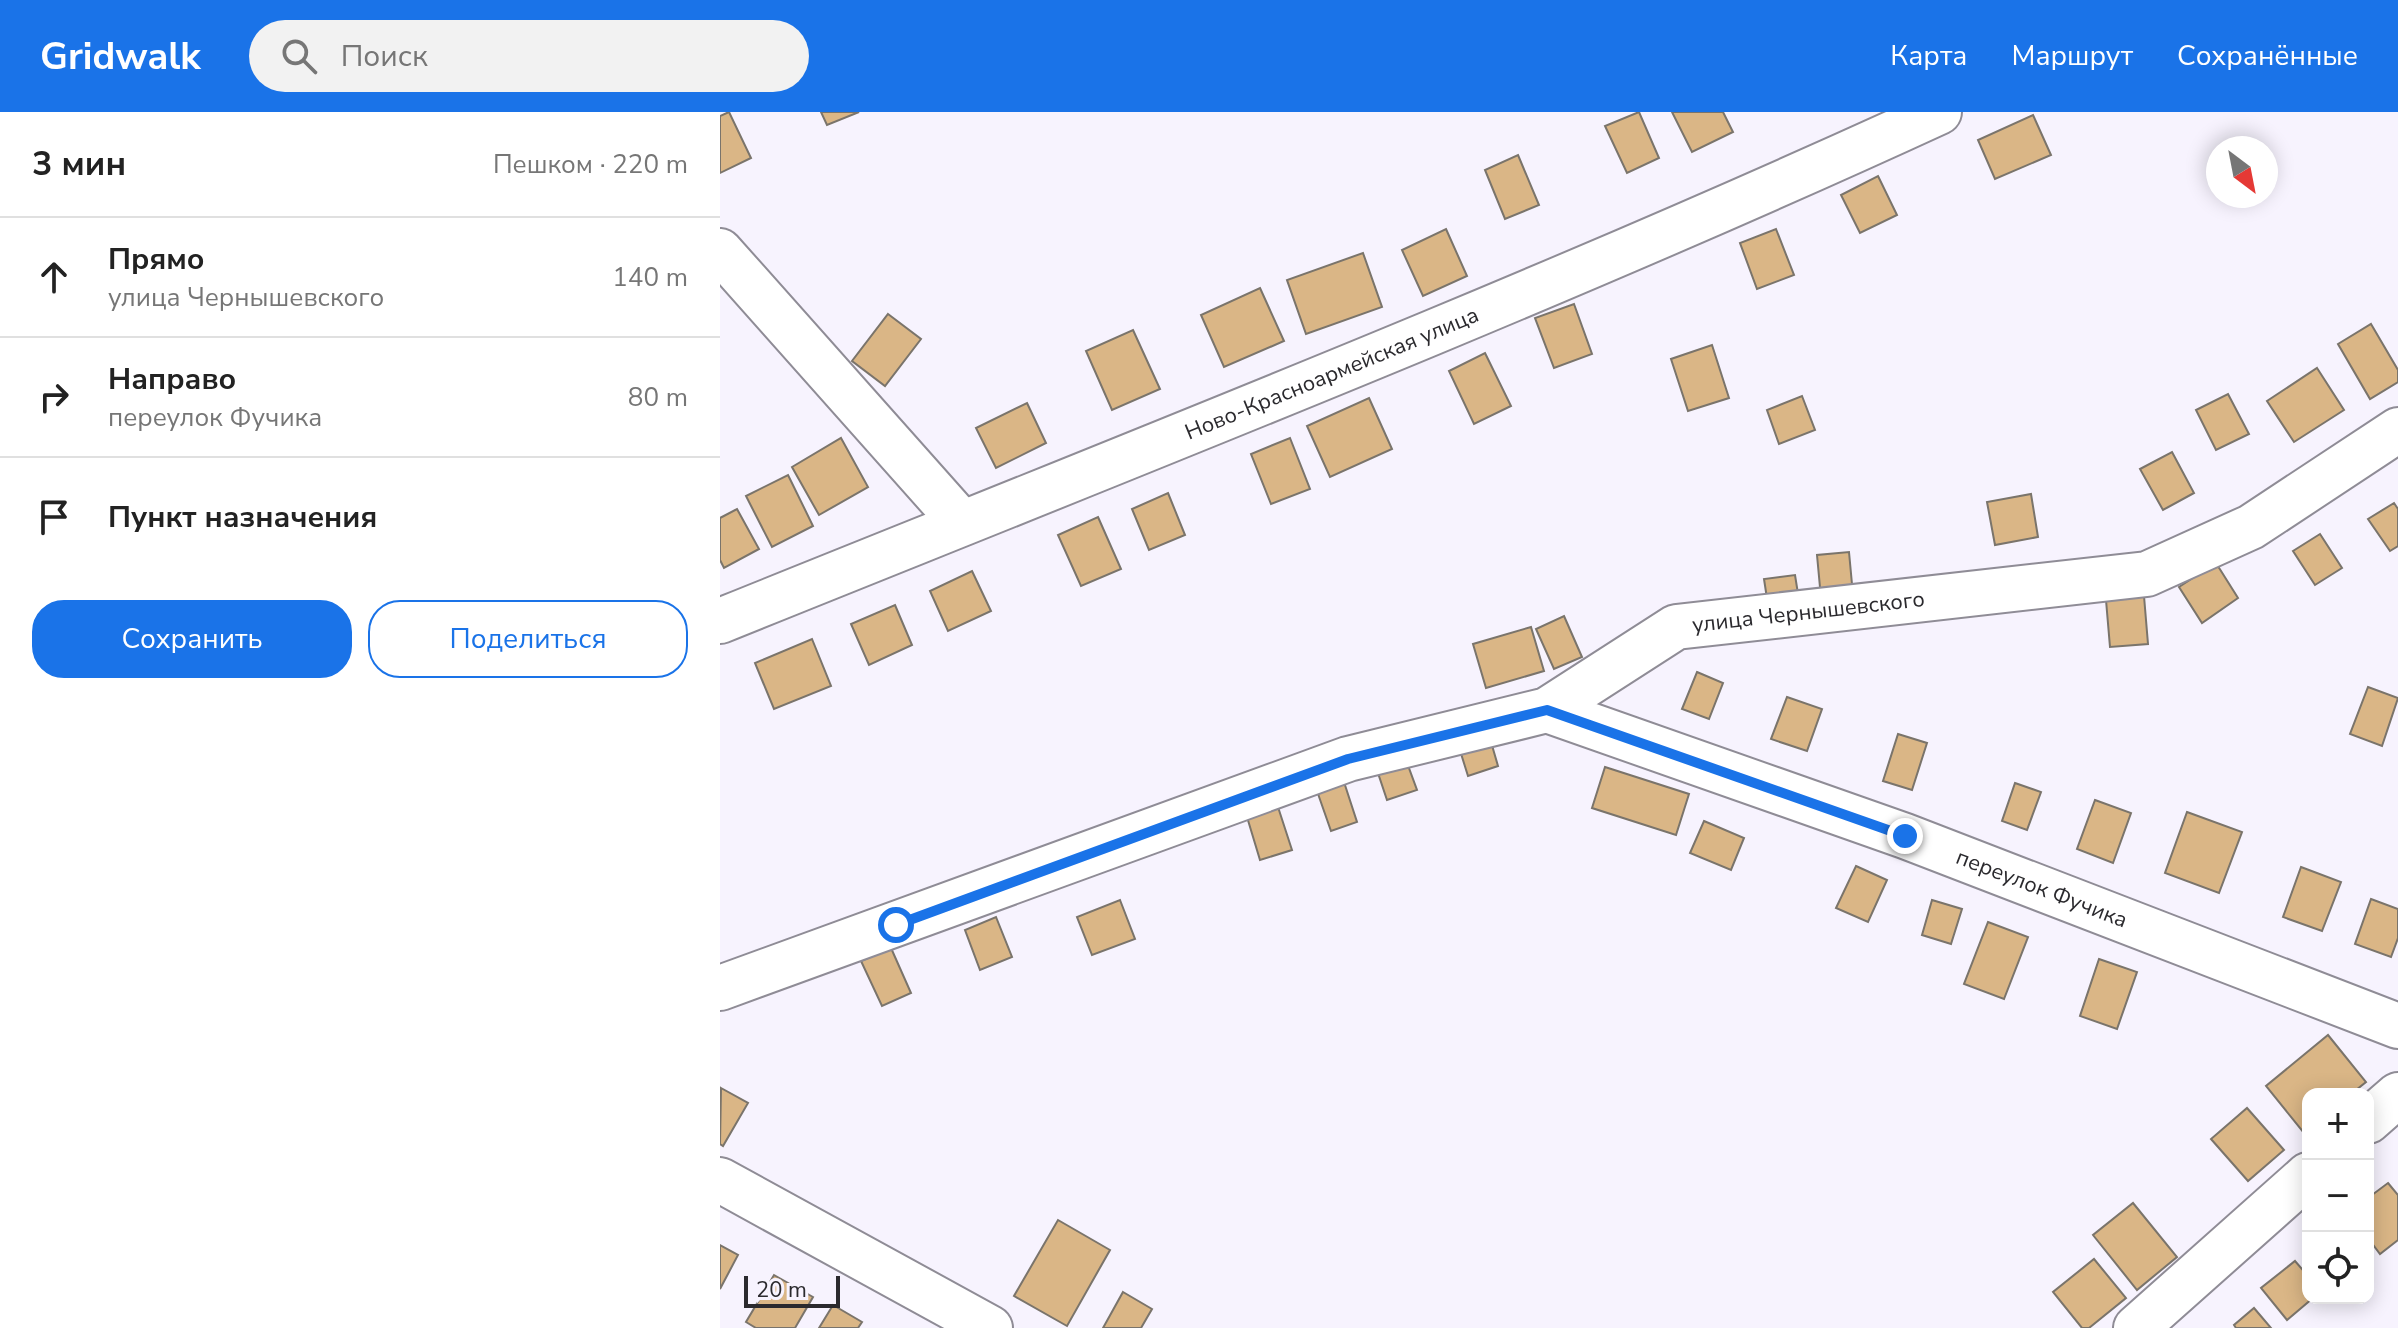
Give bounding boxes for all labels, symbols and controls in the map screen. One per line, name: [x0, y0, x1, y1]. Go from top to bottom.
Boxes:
search box: [249, 20, 809, 92]
text: Gridwalk: [40, 31, 201, 82]
icon: search: [277, 34, 321, 78]
text: Поиск: [341, 36, 428, 77]
text: Карта: [1890, 37, 1967, 75]
text: Маршрут: [2011, 37, 2133, 75]
text: Сохранённые: [2177, 37, 2358, 75]
north arrow: [2206, 136, 2278, 208]
text: 3 мин: [32, 141, 126, 187]
text: Пешком · 220 m: [493, 147, 688, 182]
text: Прямо: [108, 239, 205, 280]
icon: ahead: [32, 255, 76, 299]
text: 140 m: [612, 260, 688, 295]
text: улица Чернышевского: [108, 280, 384, 315]
street label: Ново-Красноармейская улица: [1181, 300, 1483, 447]
text: Направо: [108, 359, 236, 400]
icon: right: [32, 375, 76, 419]
text: 80 m: [628, 380, 688, 415]
text: переулок Фучика: [108, 400, 322, 435]
icon: arrive: [32, 495, 76, 539]
text: Пункт назначения: [108, 497, 377, 538]
street label: улица Чернышевского: [1690, 584, 1926, 640]
button: Сохранить: [32, 600, 352, 678]
button: Поделиться: [368, 600, 688, 678]
route end: [1887, 818, 1923, 854]
street label: переулок Фучика: [1952, 842, 2132, 935]
route start: [878, 907, 914, 943]
map controls: [2302, 1088, 2374, 1304]
button: +: [2302, 1088, 2374, 1160]
button: −: [2302, 1160, 2374, 1232]
button: locate: [2302, 1232, 2374, 1304]
scale bar: [744, 1272, 840, 1308]
text: 20 m: [756, 1275, 807, 1305]

